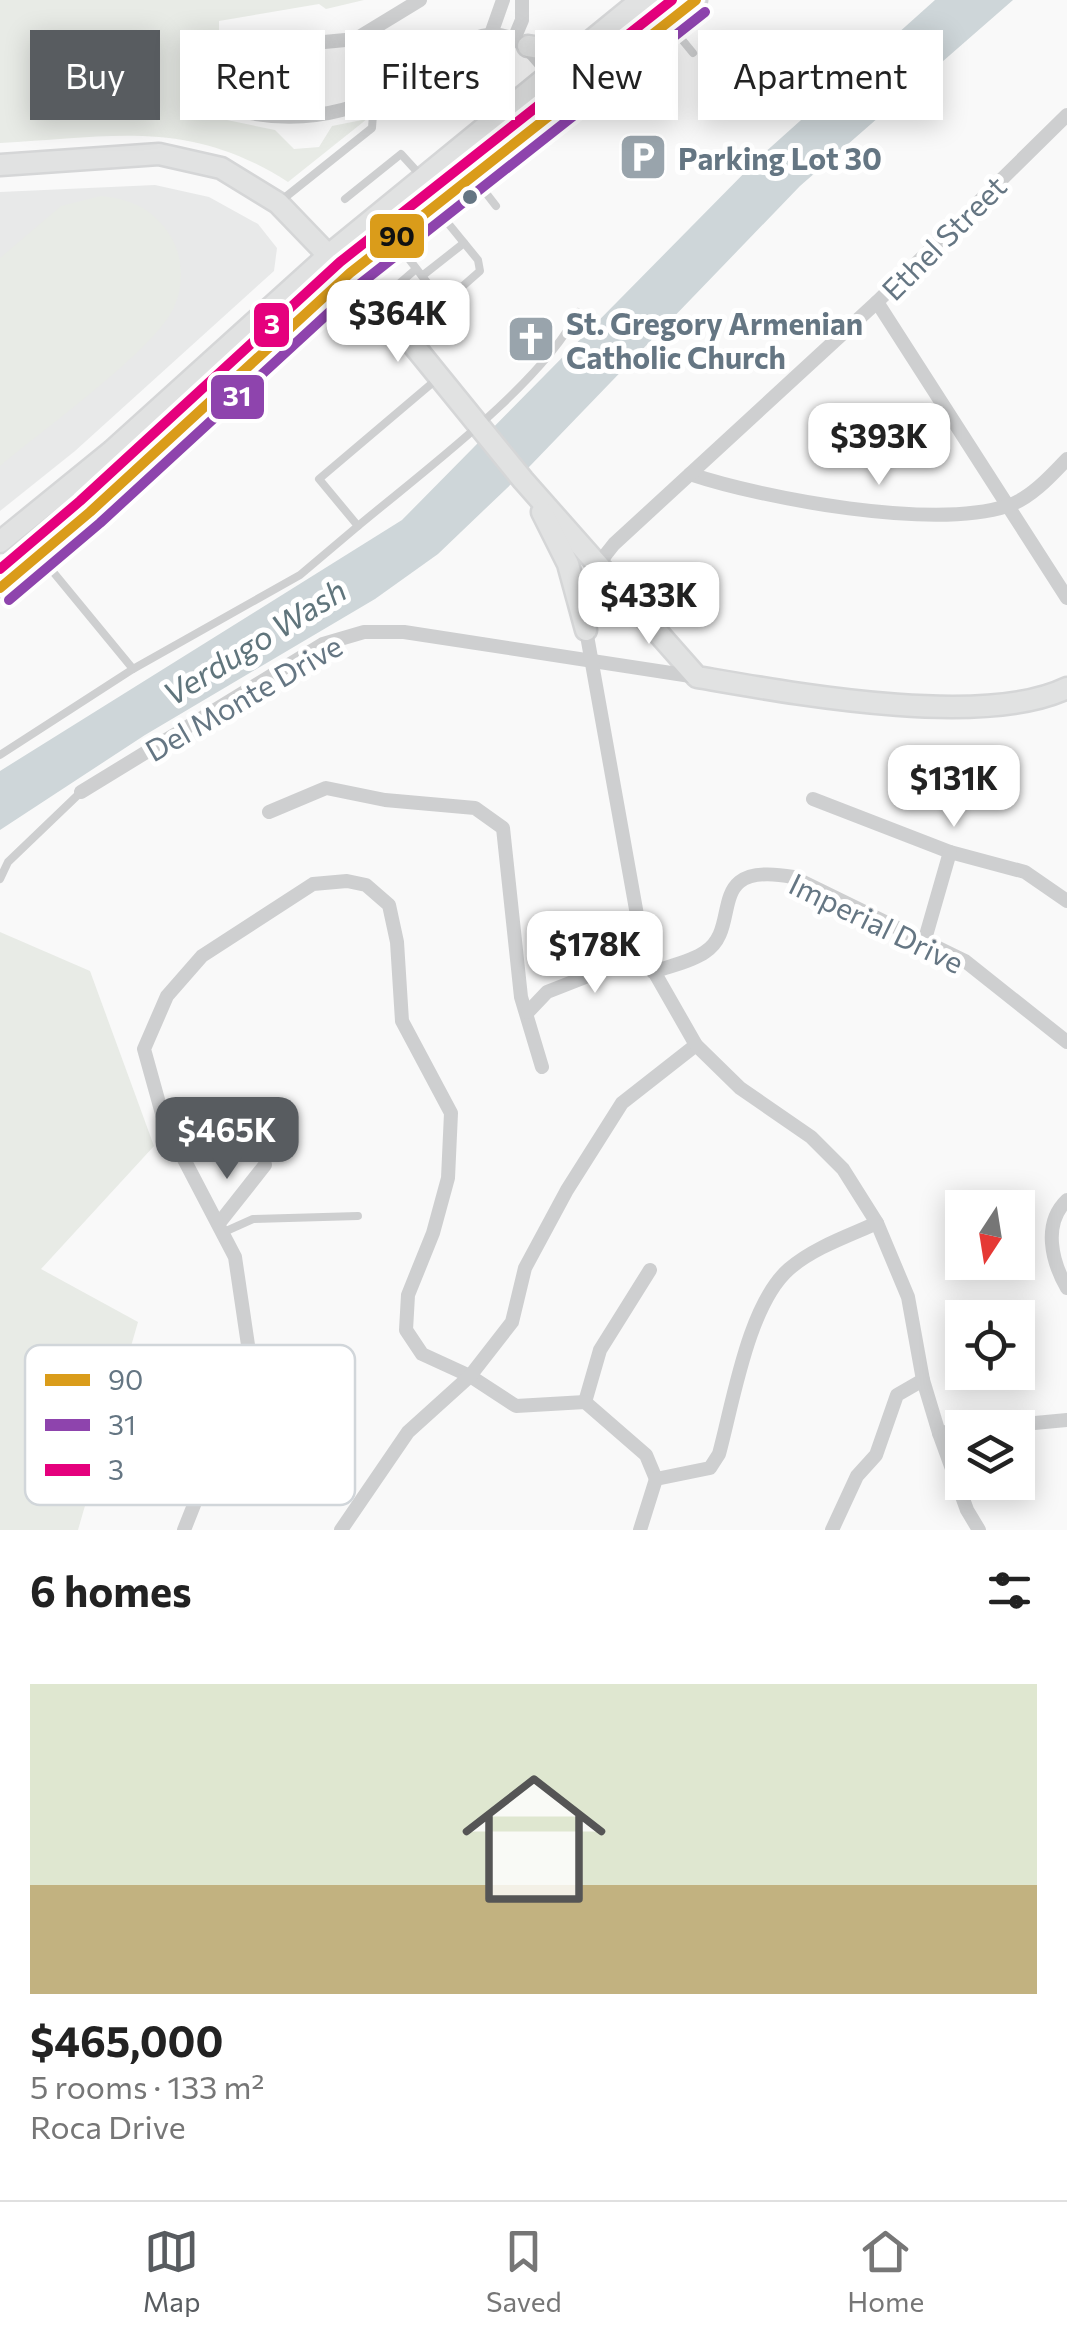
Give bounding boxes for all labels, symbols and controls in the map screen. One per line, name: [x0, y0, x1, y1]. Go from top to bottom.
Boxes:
chip: Buy: [30, 30, 160, 120]
chip: Rent: [180, 30, 325, 120]
chip: Filters: [345, 30, 515, 120]
chip: New: [535, 30, 678, 120]
chip: Apartment: [698, 30, 943, 120]
parking icon: Parking Lot 30: [617, 131, 669, 183]
place label: Parking Lot 30: [678, 139, 882, 176]
street label: Ethel Street: [873, 167, 1013, 307]
unlabelled marker: [460, 187, 480, 207]
line badge: 90: [368, 212, 426, 260]
text: 90: [379, 218, 415, 252]
pin: $364K: [328, 280, 468, 365]
text: $364K: [349, 292, 447, 332]
line badge: 3: [252, 301, 291, 349]
place label: St. Gregory Armenian Catholic Church: [566, 304, 863, 375]
text: 3: [264, 306, 280, 340]
church icon: St. Gregory Armenian Catholic Church: [505, 313, 557, 365]
line badge: 31: [209, 373, 266, 421]
text: 31: [223, 378, 251, 412]
pin: $393K: [809, 403, 949, 488]
text: $393K: [830, 415, 928, 455]
pin: $433K: [579, 562, 719, 647]
water label: Verdugo Wash: [155, 569, 353, 713]
text: $433K: [600, 574, 698, 614]
street label: Del Monte Drive: [138, 626, 348, 768]
pin: $131K: [884, 745, 1024, 830]
text: $131K: [910, 757, 998, 797]
street label: Imperial Drive: [784, 864, 970, 980]
pin: $178K: [525, 911, 665, 996]
text: $178K: [549, 923, 641, 963]
pin: $465K: [157, 1097, 297, 1182]
text: $465K: [178, 1109, 276, 1149]
north arrow: [945, 1190, 1035, 1280]
map controls: [945, 1190, 1035, 1500]
button: locate: [945, 1300, 1035, 1390]
legend: [25, 1345, 355, 1505]
text: 90: [108, 1362, 143, 1396]
text: 31: [108, 1407, 136, 1441]
button: layers: [945, 1410, 1035, 1500]
text: 3: [108, 1452, 124, 1486]
icon: filters: [982, 1563, 1037, 1618]
text: 6 homes: [30, 1564, 192, 1616]
icon: home: [444, 1749, 624, 1929]
text: $465,000: [30, 2014, 223, 2066]
text: 5 rooms · 133 m²: [30, 2066, 264, 2106]
text: Roca Drive: [30, 2106, 186, 2146]
tab: Map: [143, 2224, 201, 2318]
tab: Saved: [486, 2224, 562, 2318]
tab: Home: [847, 2224, 924, 2318]

